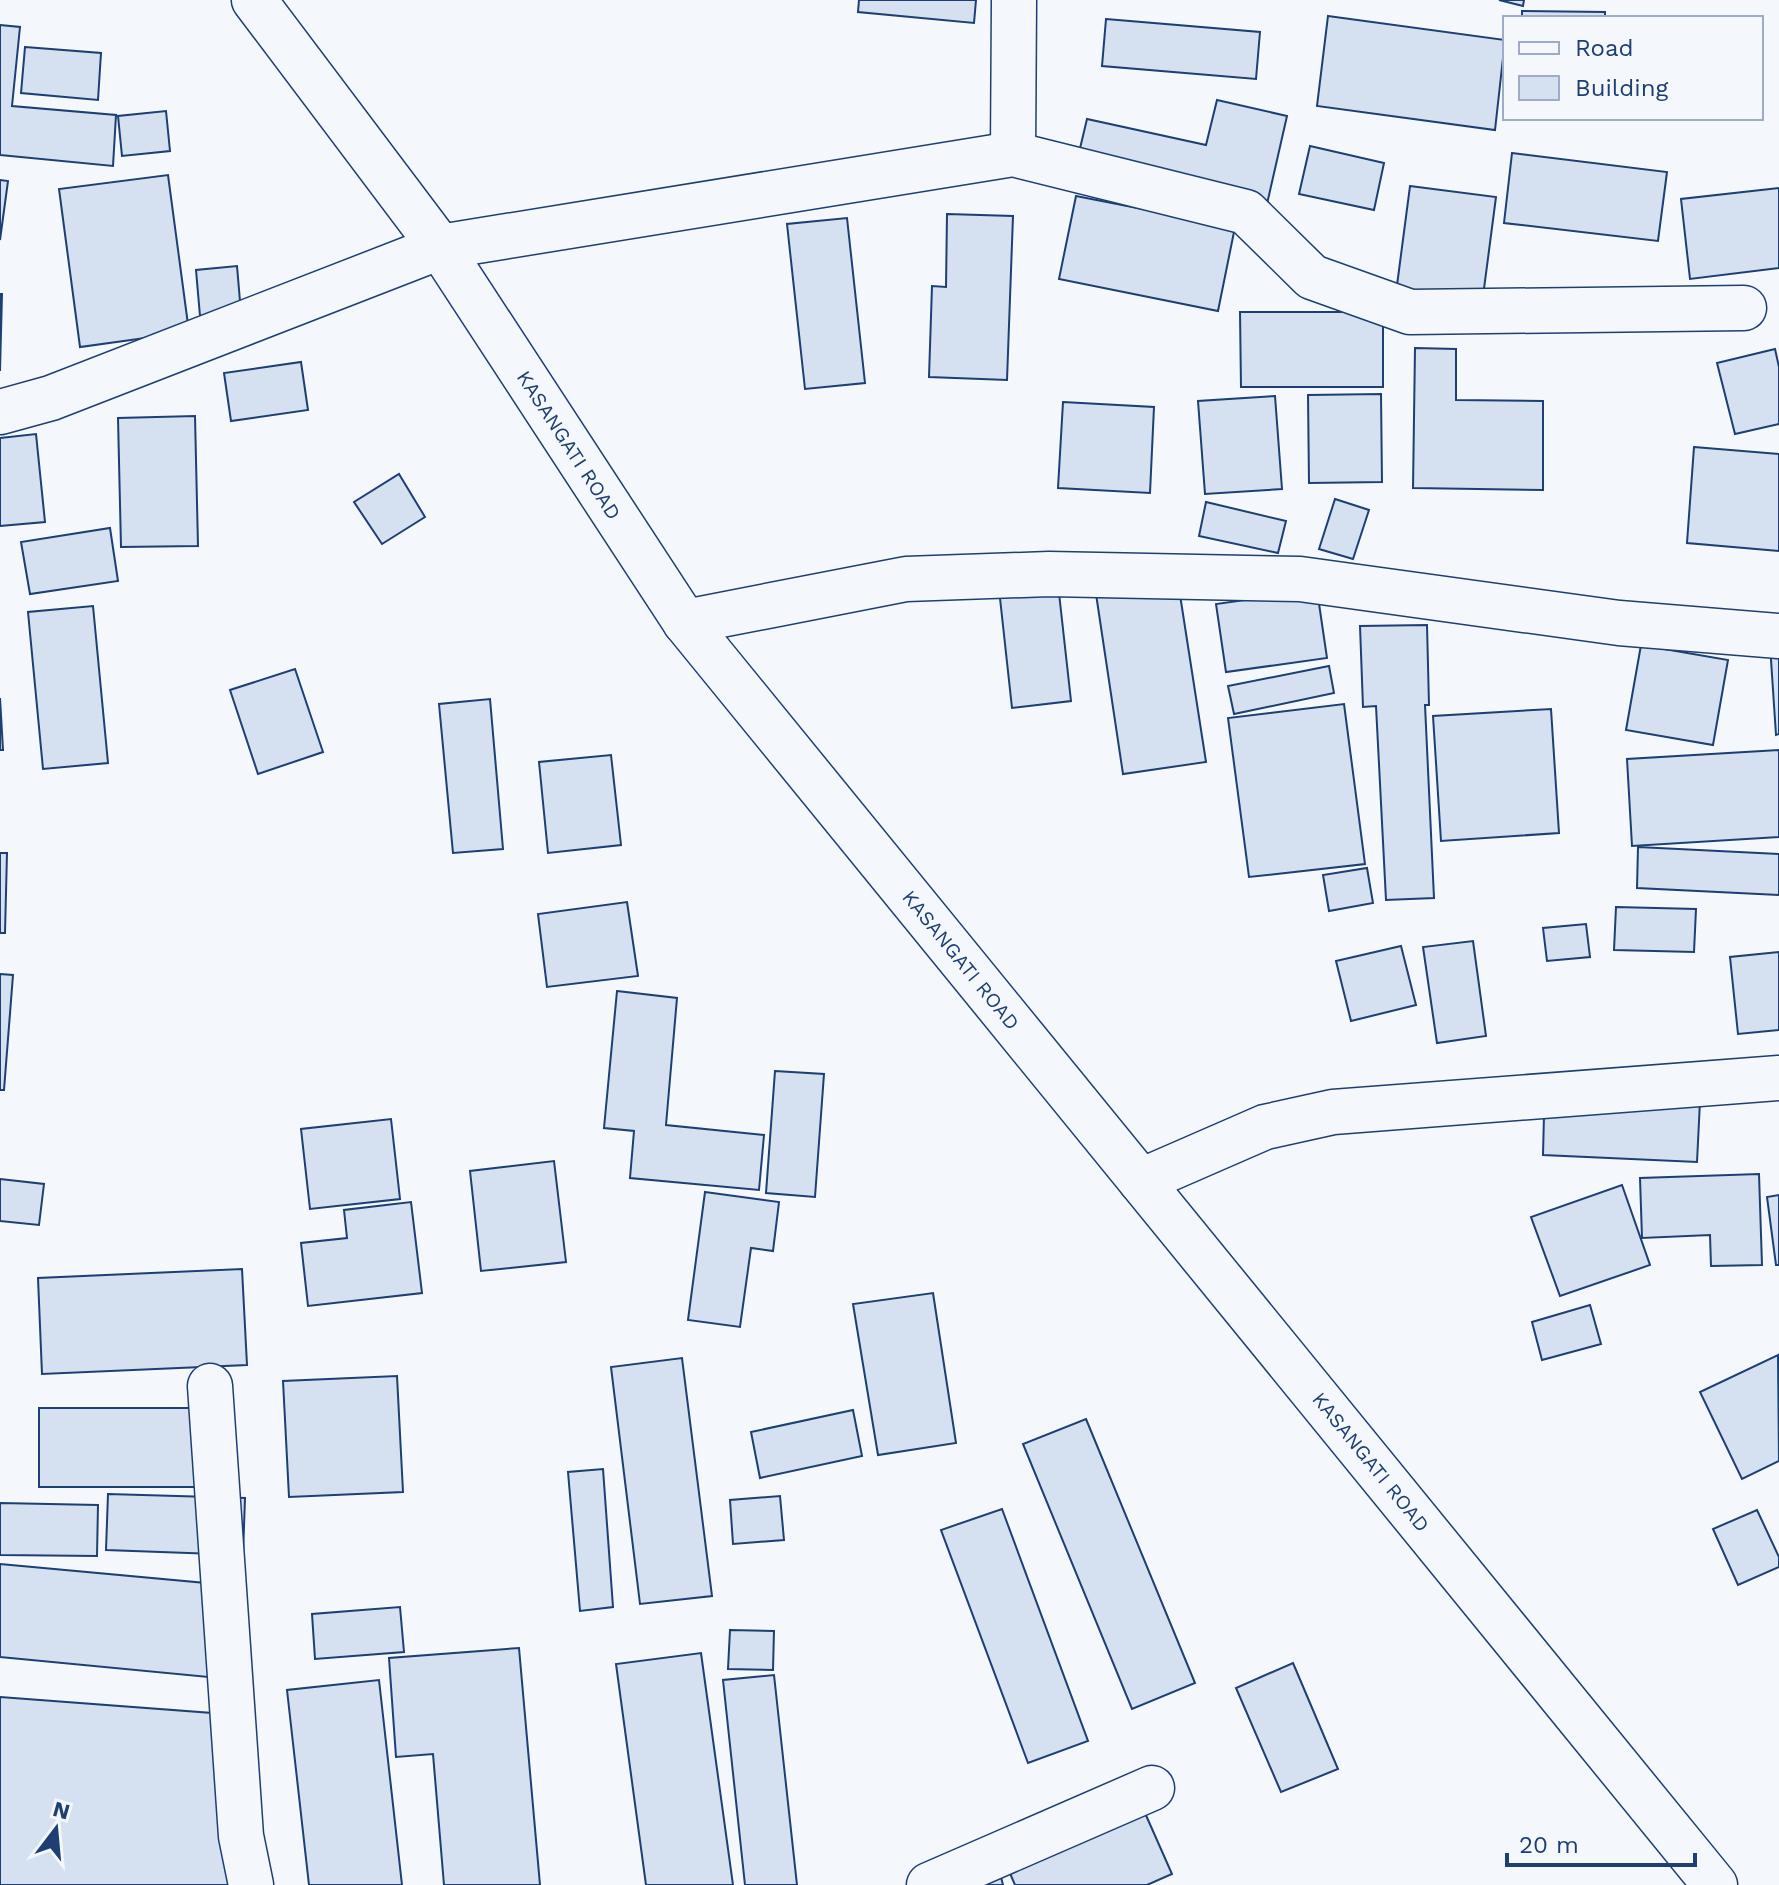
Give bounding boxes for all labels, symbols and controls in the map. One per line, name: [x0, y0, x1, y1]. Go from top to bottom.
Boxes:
legend: [1503, 16, 1763, 120]
text: Road: [1575, 34, 1634, 62]
text: Building: [1575, 74, 1668, 102]
street label: KASANGATI ROAD: [512, 366, 626, 524]
street label: KASANGATI ROAD: [897, 885, 1025, 1035]
street label: KASANGATI ROAD: [1307, 1387, 1435, 1537]
north arrow: [16, 1789, 96, 1869]
text: N: [50, 1796, 73, 1825]
scale bar: [1507, 1817, 1695, 1867]
text: 20 m: [1519, 1831, 1579, 1859]

